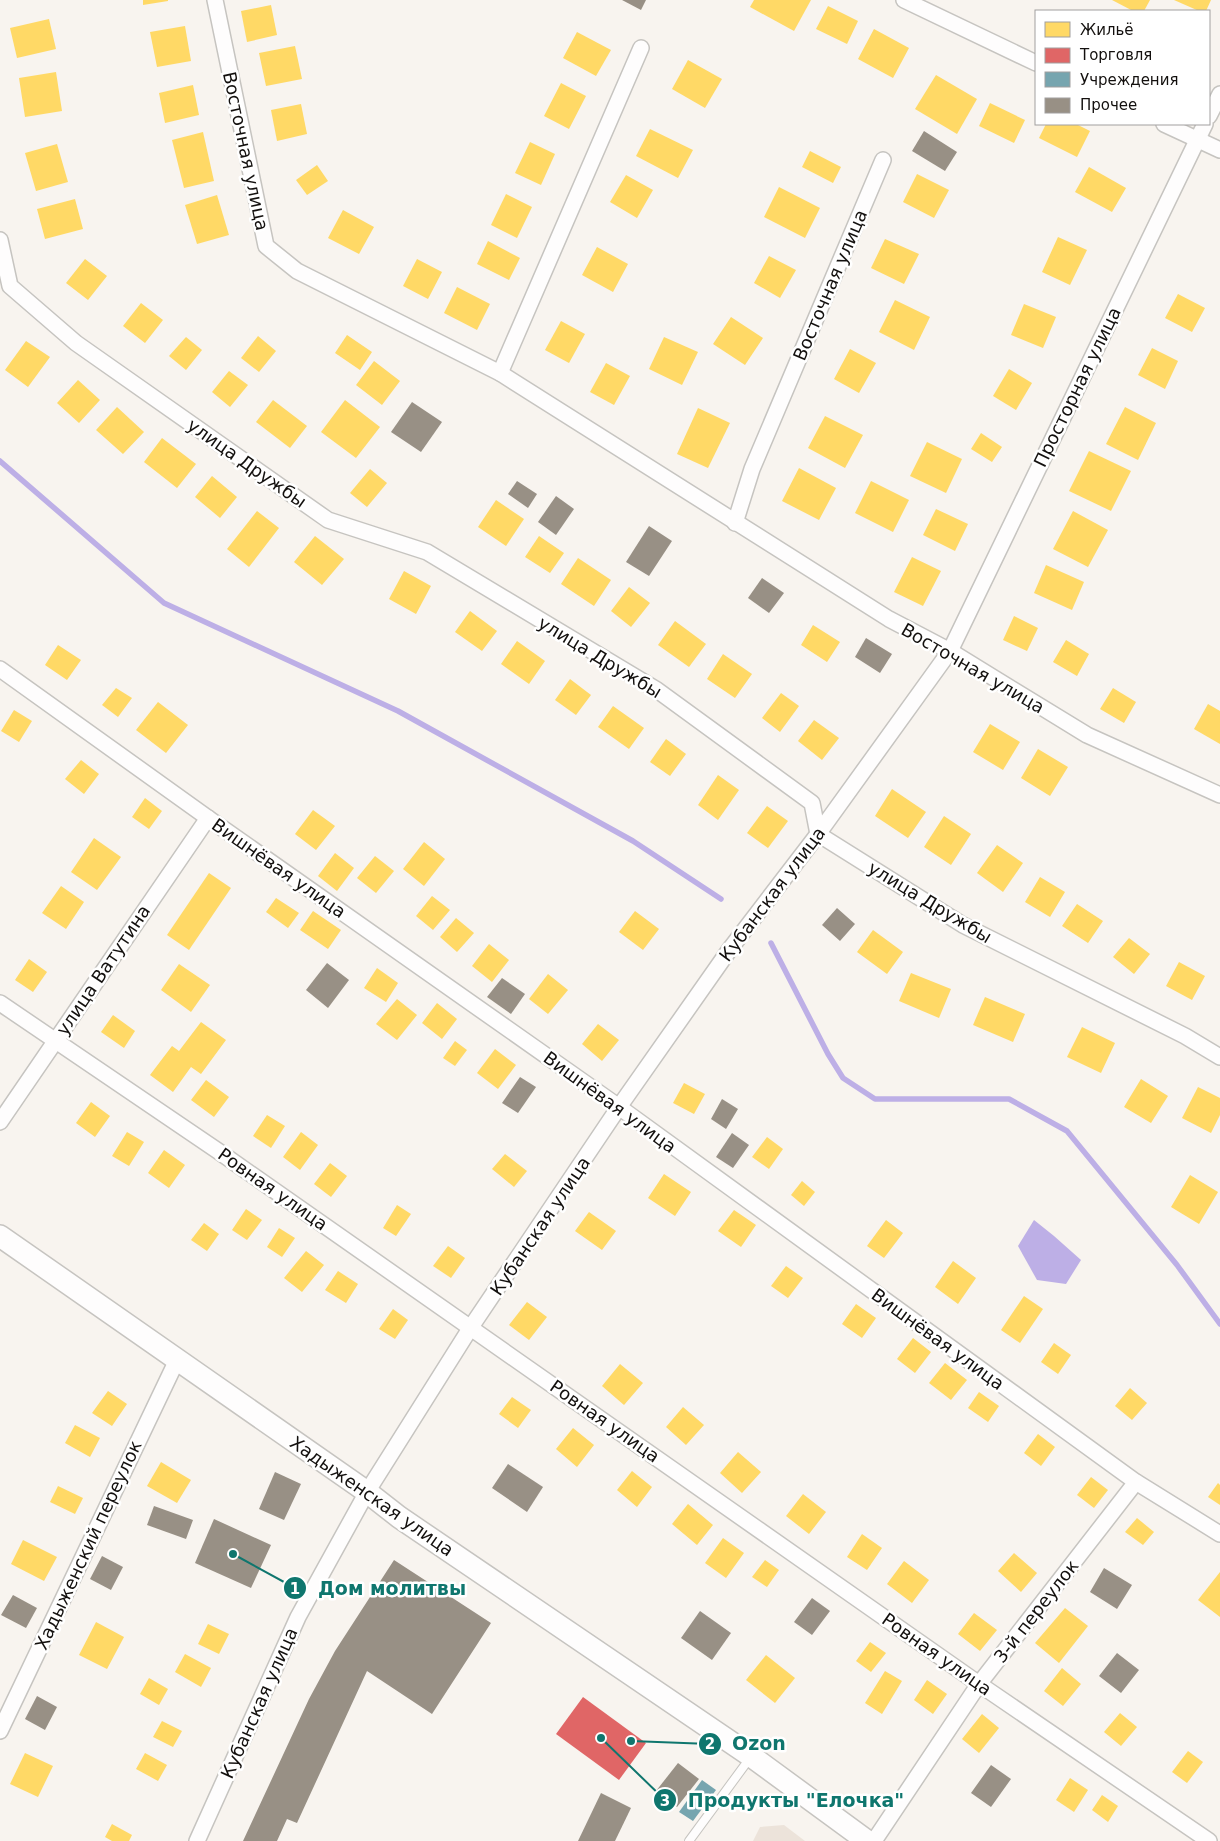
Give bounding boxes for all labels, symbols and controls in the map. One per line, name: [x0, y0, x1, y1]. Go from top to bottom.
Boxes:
legend: [1035, 10, 1210, 125]
text: Жильё: [1080, 21, 1134, 39]
text: Торговля: [1079, 46, 1152, 64]
street label: Восточная улица: [219, 70, 273, 232]
text: Учреждения: [1080, 71, 1178, 89]
text: Прочее: [1080, 96, 1137, 114]
street label: Восточная улица: [789, 206, 871, 364]
street label: Просторная улица: [1029, 304, 1125, 470]
street label: улица Дружбы: [183, 414, 311, 512]
street label: улица Дружбы: [534, 612, 666, 702]
street label: Восточная улица: [898, 618, 1048, 718]
street label: Вишнёвая улица: [208, 814, 350, 922]
street label: Кубанская улица: [715, 823, 829, 965]
street label: улица Дружбы: [864, 857, 996, 947]
street label: улица Ватутина: [52, 901, 154, 1039]
street label: Вишнёвая улица: [540, 1047, 680, 1157]
street label: Ровная улица: [214, 1143, 332, 1235]
street label: Кубанская улица: [486, 1153, 594, 1299]
street label: Вишнёвая улица: [868, 1284, 1008, 1394]
street label: Ровная улица: [546, 1375, 664, 1467]
street label: Хадыженская улица: [286, 1432, 458, 1560]
street label: Хадыженский переулок: [30, 1437, 146, 1653]
street label: 3-й переулок: [989, 1555, 1083, 1667]
callout: Дом молитвы: [282, 1571, 476, 1605]
text: Дом молитвы: [318, 1577, 466, 1599]
text: 1: [290, 1580, 300, 1598]
street label: Ровная улица: [878, 1608, 996, 1700]
street label: Кубанская улица: [216, 1624, 302, 1782]
callout: Ozon: [697, 1727, 796, 1761]
text: Ozon: [732, 1732, 786, 1754]
text: 2: [705, 1735, 715, 1753]
callout: Продукты "Елочка": [653, 1783, 914, 1817]
text: Продукты "Елочка": [688, 1789, 904, 1811]
text: 3: [660, 1792, 670, 1810]

